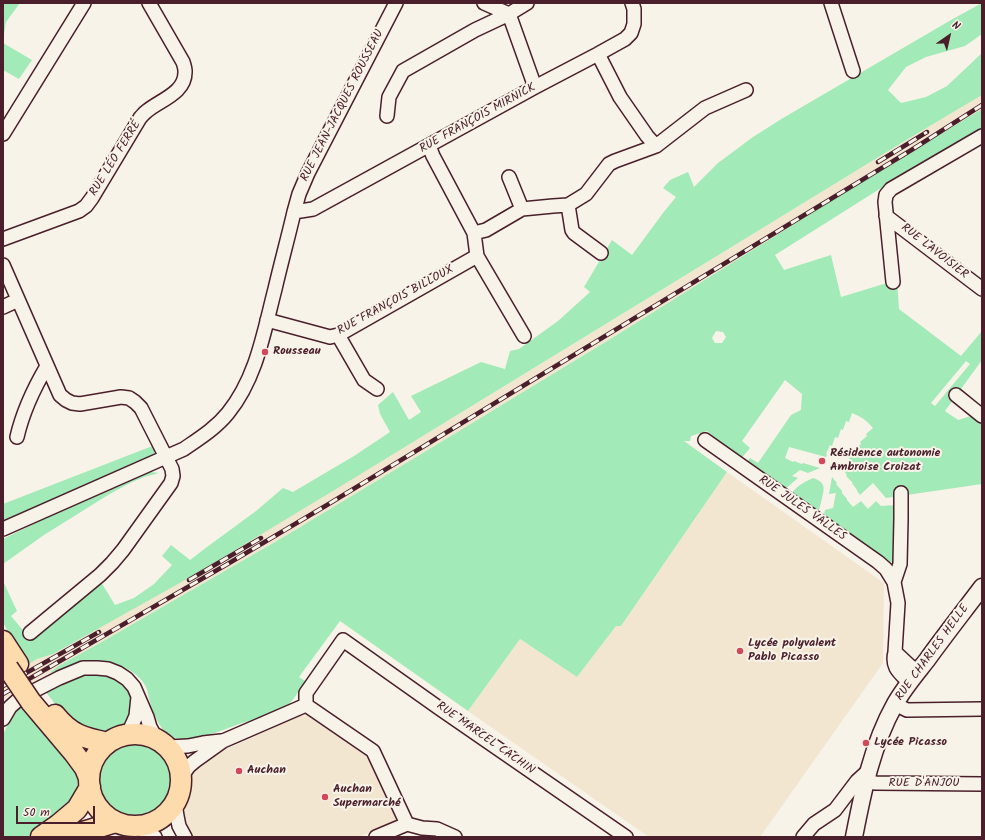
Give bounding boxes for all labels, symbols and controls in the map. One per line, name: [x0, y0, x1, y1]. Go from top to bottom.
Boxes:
north arrow: [929, 16, 969, 56]
text: N: [948, 17, 964, 35]
street label: RUE JEAN-JACQUES ROUSSEAU: [298, 28, 388, 184]
street label: RUE FRANÇOIS MIRNICK: [417, 81, 539, 157]
street label: RUE LÉO FERRÉ: [87, 119, 145, 199]
street label: RUE LAVOISIER: [897, 221, 971, 283]
street label: RUE FRANÇOIS BILLOUX: [335, 263, 457, 339]
place label: Rousseau: [273, 345, 321, 359]
marker: Rousseau: [260, 347, 270, 357]
place label: Résidence autonomie Ambroise Croizat: [830, 447, 940, 475]
marker: Résidence autonomie Ambroise Croizat: [817, 456, 827, 466]
street label: RUE JULES VALLES: [755, 473, 849, 545]
street label: RUE CHARLES HELLE: [893, 602, 973, 704]
place label: Lycée polyvalent Pablo Picasso: [748, 637, 836, 665]
marker: Lycée polyvalent Pablo Picasso: [735, 646, 745, 656]
street label: RUE MARCEL CACHIN: [433, 700, 537, 778]
place label: Lycée Picasso: [874, 736, 947, 750]
marker: Lycée Picasso: [861, 738, 871, 748]
place label: Auchan: [247, 764, 286, 778]
marker: Auchan: [234, 766, 244, 776]
street label: RUE D'ANJOU: [888, 777, 960, 791]
place label: Auchan Supermarché: [333, 783, 400, 811]
marker: Auchan Supermarché: [320, 792, 330, 802]
scale bar: [18, 798, 97, 824]
text: 50 m: [23, 803, 50, 822]

